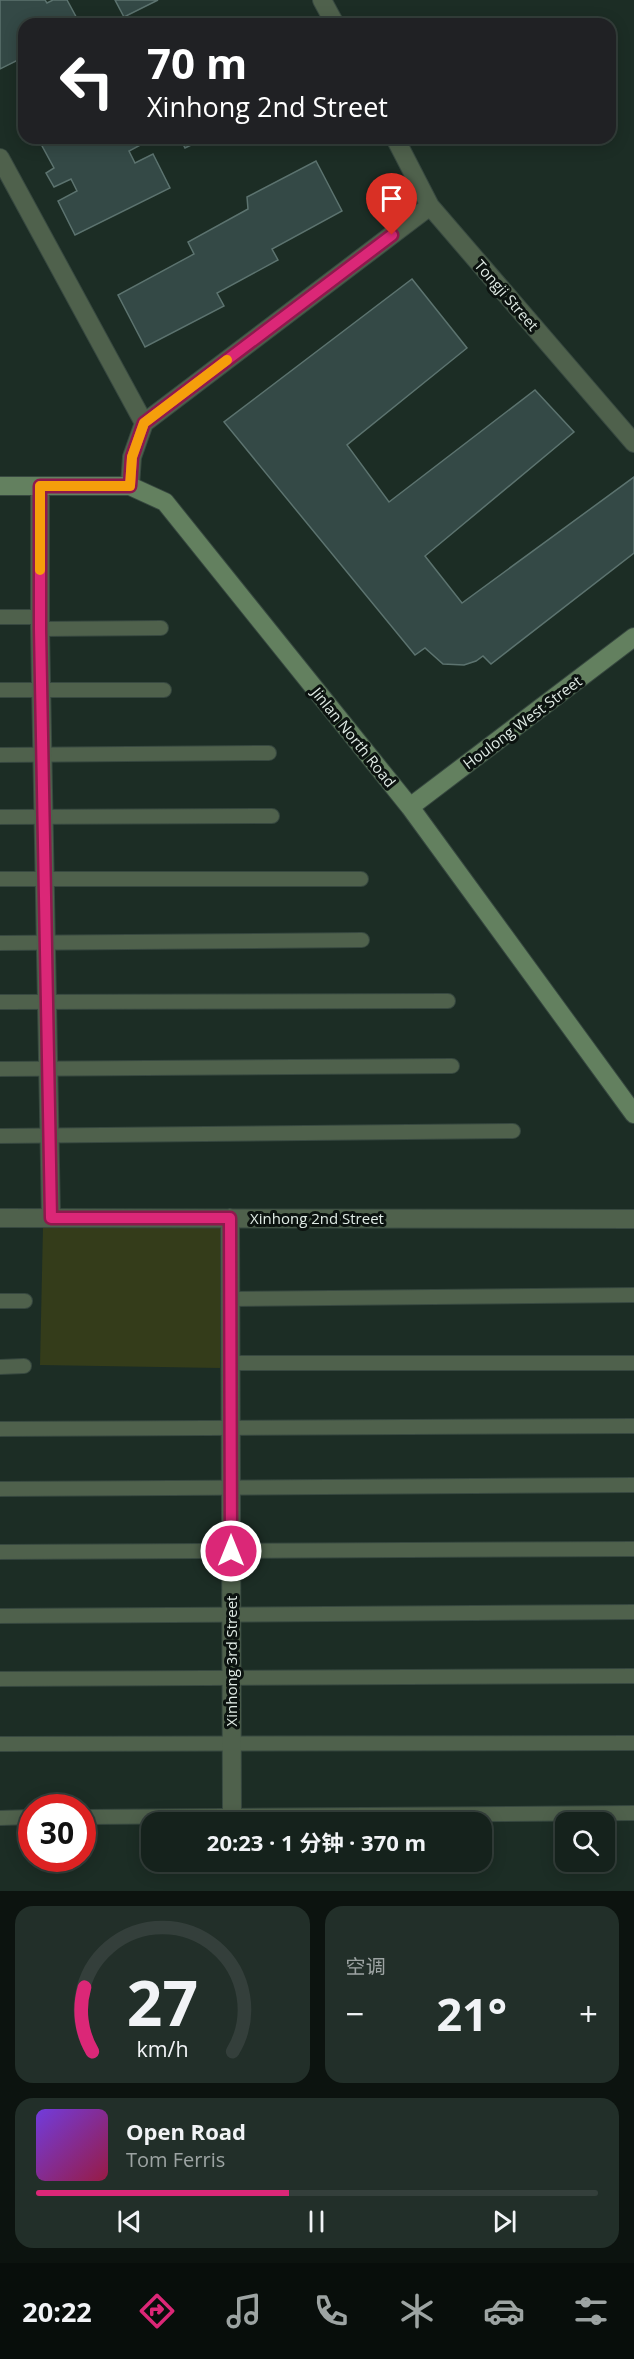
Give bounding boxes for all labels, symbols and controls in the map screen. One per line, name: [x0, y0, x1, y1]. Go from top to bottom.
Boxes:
text: 70 m: [147, 34, 247, 91]
icon: left: [48, 42, 126, 120]
text: Xinhong 2nd Street: [147, 88, 388, 125]
pin: [366, 173, 417, 235]
icon: arrive: [375, 182, 408, 215]
street label: Tongji Street: [471, 255, 543, 335]
street label: Houlong West Street: [459, 671, 585, 773]
street label: Jinlan North Road: [306, 681, 400, 791]
street label: Xinhong 2nd Street: [250, 1208, 384, 1228]
position arrow: [199, 1519, 263, 1583]
street label: Xinhong 3rd Street: [221, 1596, 241, 1726]
speed limit sign: 30: [18, 1794, 96, 1872]
map controls: [555, 1812, 615, 1872]
button: search: [555, 1812, 615, 1872]
text: 20:23 · 1 分钟 · 370 m: [207, 1827, 426, 1857]
text: 空调: [346, 1953, 386, 1980]
text: 27: [127, 1959, 198, 2044]
text: 21°: [436, 1983, 507, 2044]
text: −: [346, 1991, 364, 2036]
text: +: [579, 1991, 598, 2036]
text: km/h: [136, 2034, 188, 2063]
text: Open Road: [126, 2116, 246, 2146]
text: Tom Ferris: [126, 2146, 225, 2173]
icon: previous: [113, 2205, 146, 2238]
icon: pause: [300, 2205, 333, 2238]
icon: next: [488, 2205, 521, 2238]
icon: directions: [136, 2290, 178, 2332]
icon: music: [223, 2290, 265, 2332]
icon: phone: [310, 2290, 352, 2332]
icon: climate: [396, 2290, 438, 2332]
icon: car: [483, 2290, 525, 2332]
icon: filters: [570, 2290, 612, 2332]
text: 20:22: [22, 2293, 92, 2330]

